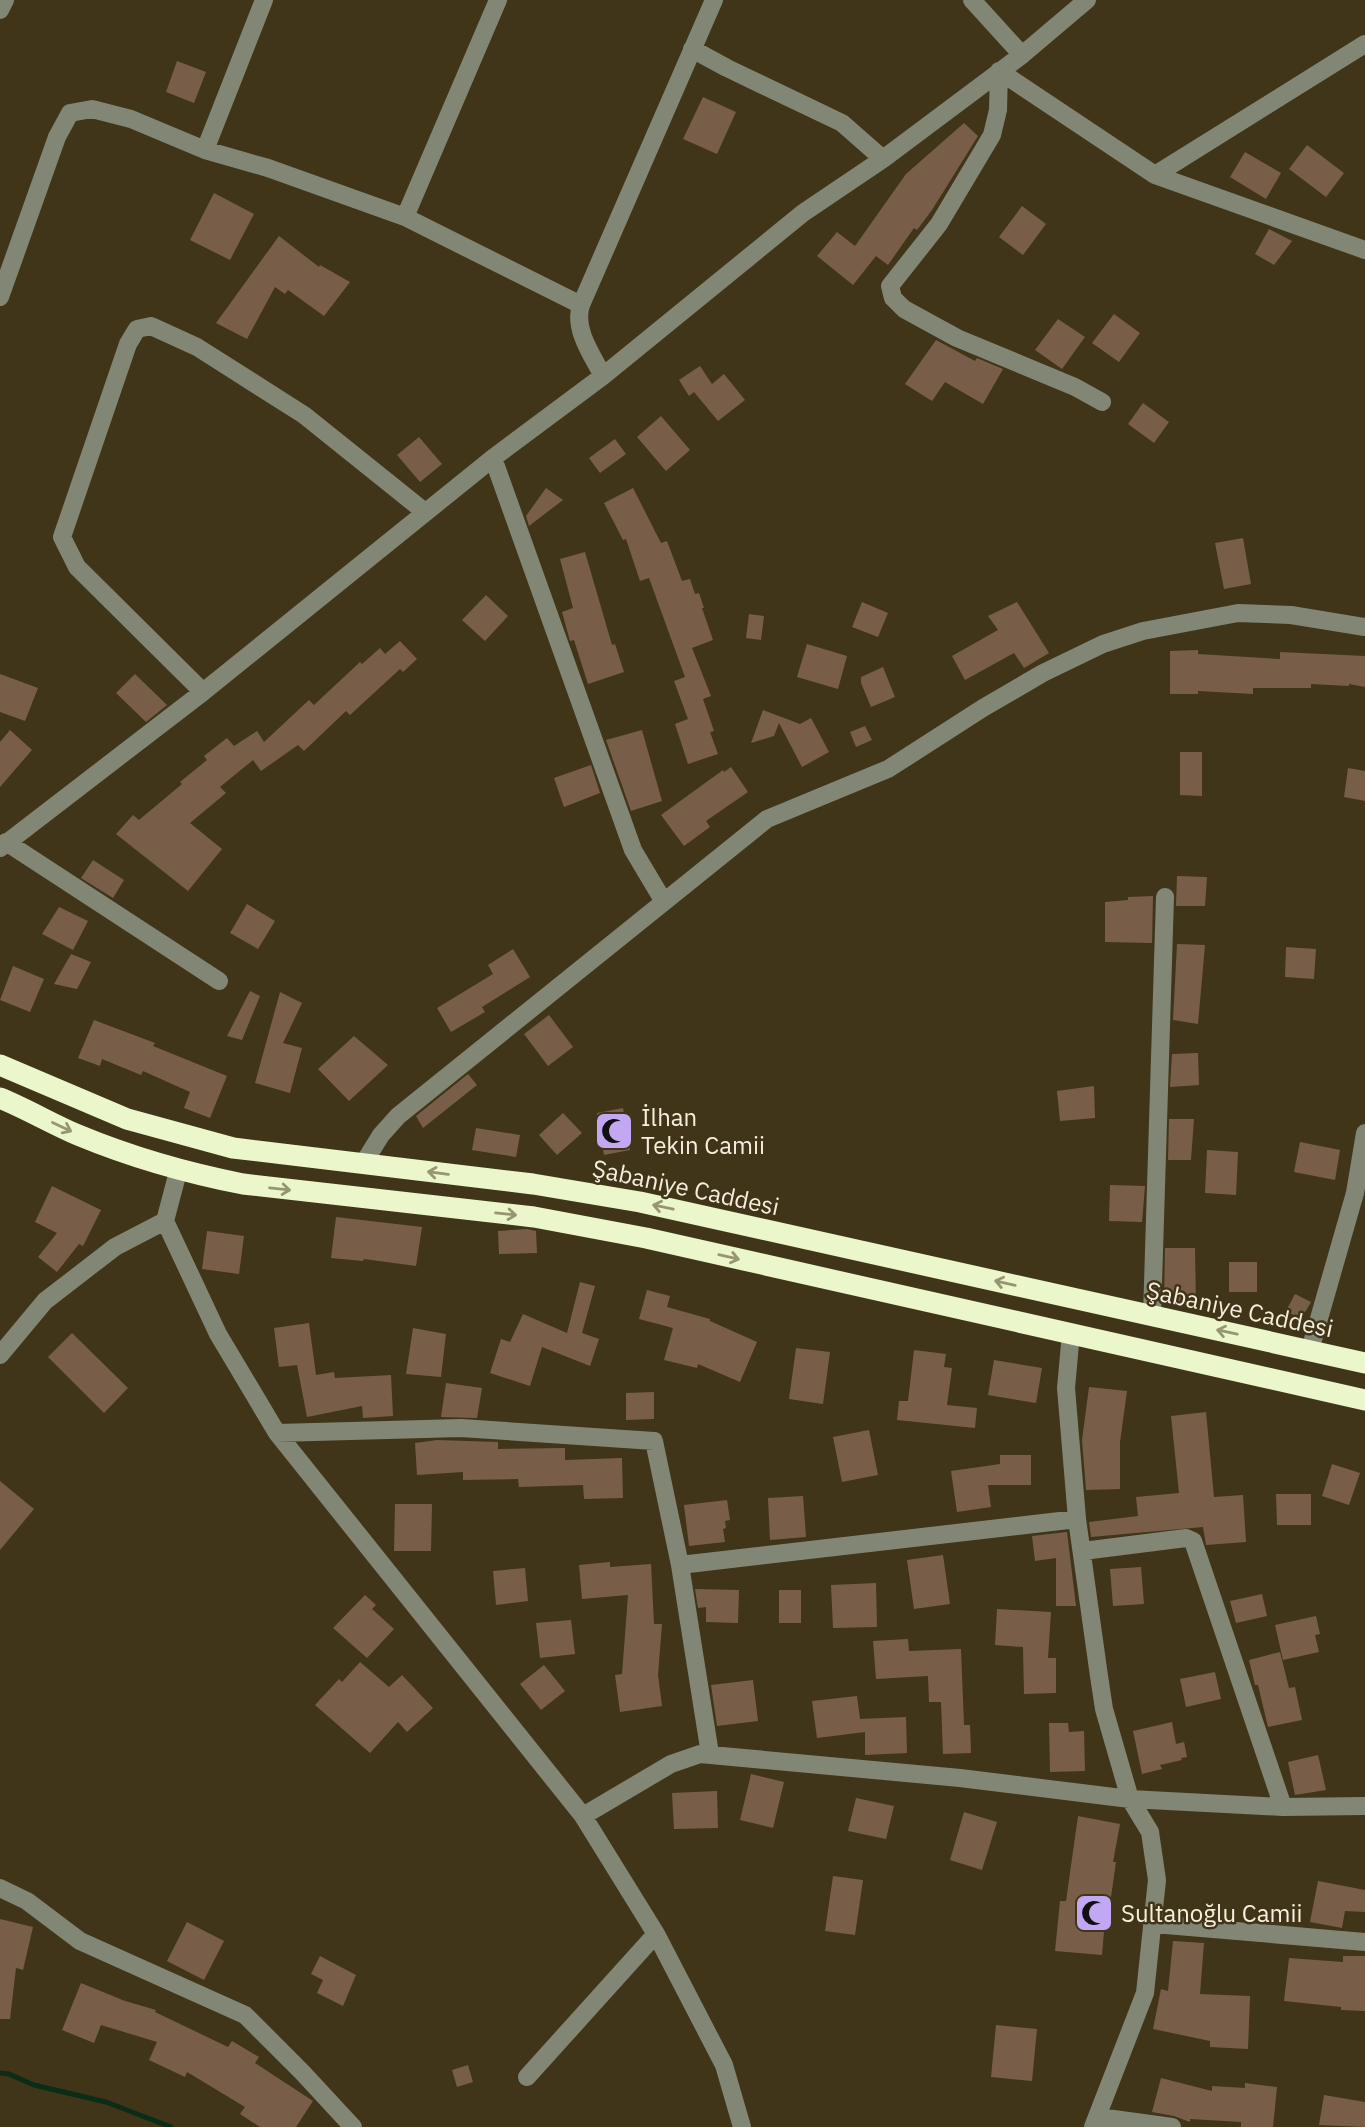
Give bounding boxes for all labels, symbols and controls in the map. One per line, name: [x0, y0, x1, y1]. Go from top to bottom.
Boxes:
place label: İlhan Tekin Camii: [641, 1101, 765, 1161]
mosque icon: İlhan Tekin Camii: [593, 1110, 635, 1152]
one-way arrow: [51, 1121, 72, 1135]
street label: Şabaniye Caddesi: [590, 1152, 782, 1222]
one-way arrow: [427, 1166, 450, 1179]
one-way arrow: [268, 1182, 291, 1195]
one-way arrow: [652, 1200, 675, 1214]
one-way arrow: [494, 1207, 517, 1220]
one-way arrow: [717, 1251, 740, 1264]
street label: Şabaniye Caddesi: [1144, 1274, 1336, 1344]
one-way arrow: [994, 1276, 1017, 1290]
one-way arrow: [1216, 1325, 1239, 1339]
mosque icon: Sultanoğlu Camii: [1073, 1892, 1115, 1934]
place label: Sultanoğlu Camii: [1121, 1897, 1303, 1929]

